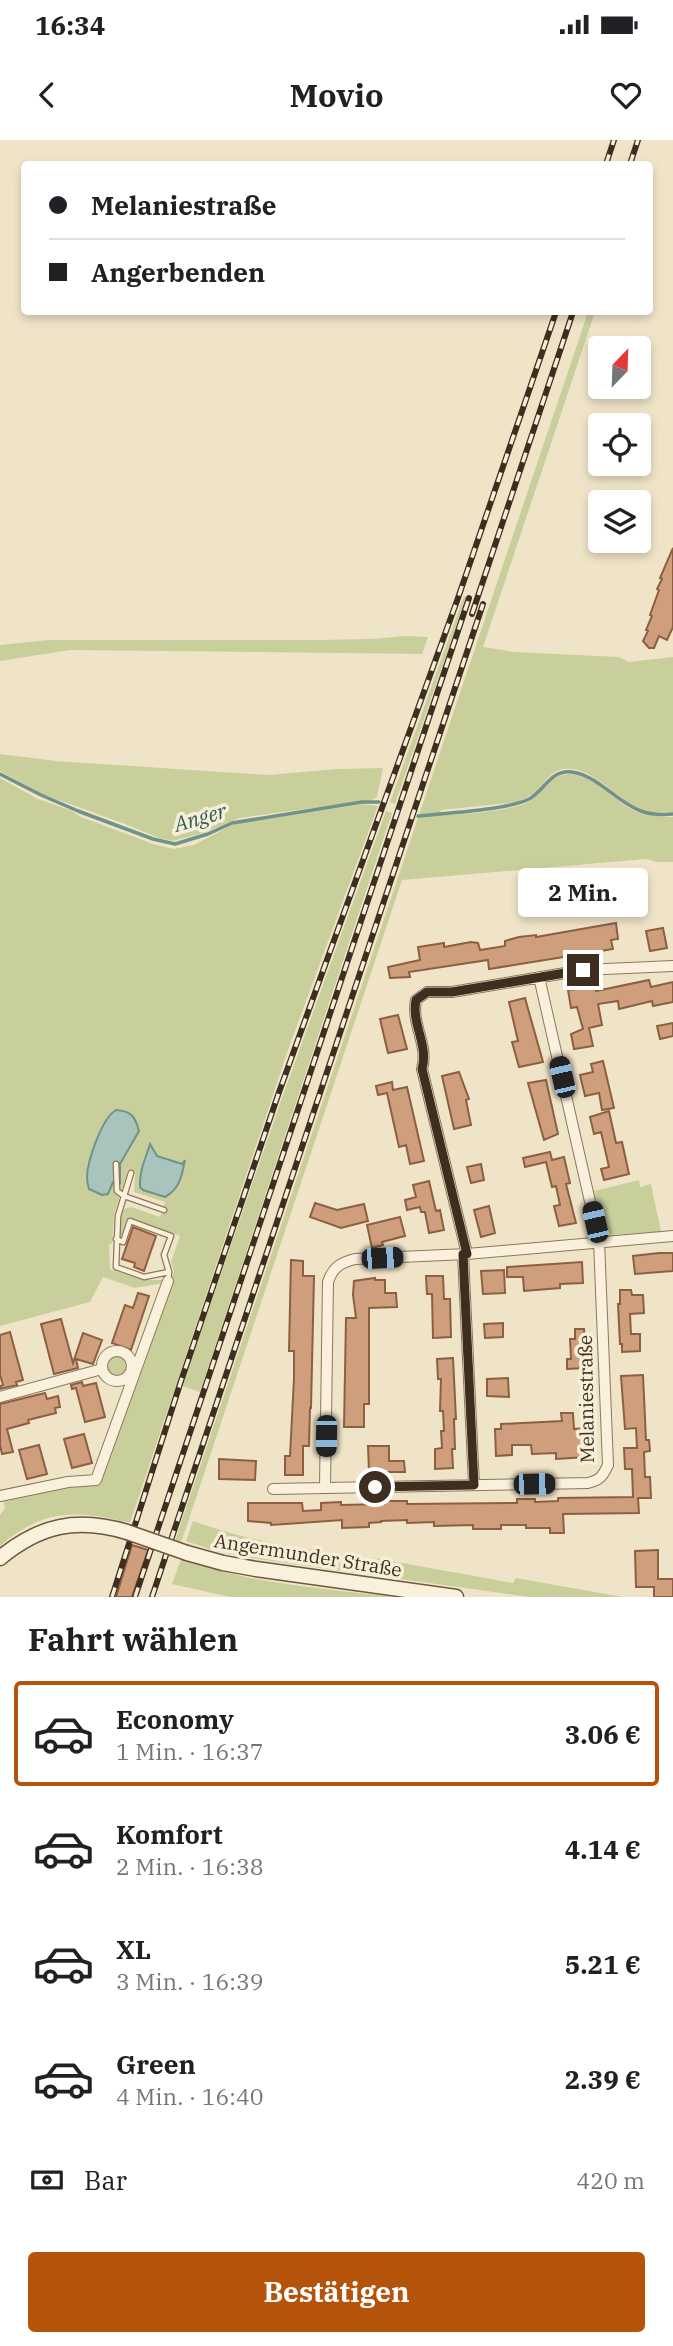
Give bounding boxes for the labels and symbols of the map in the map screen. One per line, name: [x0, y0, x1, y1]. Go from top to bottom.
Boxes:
north arrow: [588, 336, 651, 399]
water label: Anger: [168, 796, 230, 838]
callout: 2 Min.: [518, 868, 648, 918]
route end: [567, 954, 599, 986]
car: [548, 1054, 577, 1100]
car: [581, 1199, 610, 1245]
car: [361, 1246, 404, 1270]
street label: Melaniestraße: [573, 1335, 599, 1463]
car: [316, 1415, 337, 1457]
route start: [359, 1471, 391, 1503]
car: [513, 1473, 556, 1495]
street label: Angermunder Straße: [212, 1528, 404, 1582]

